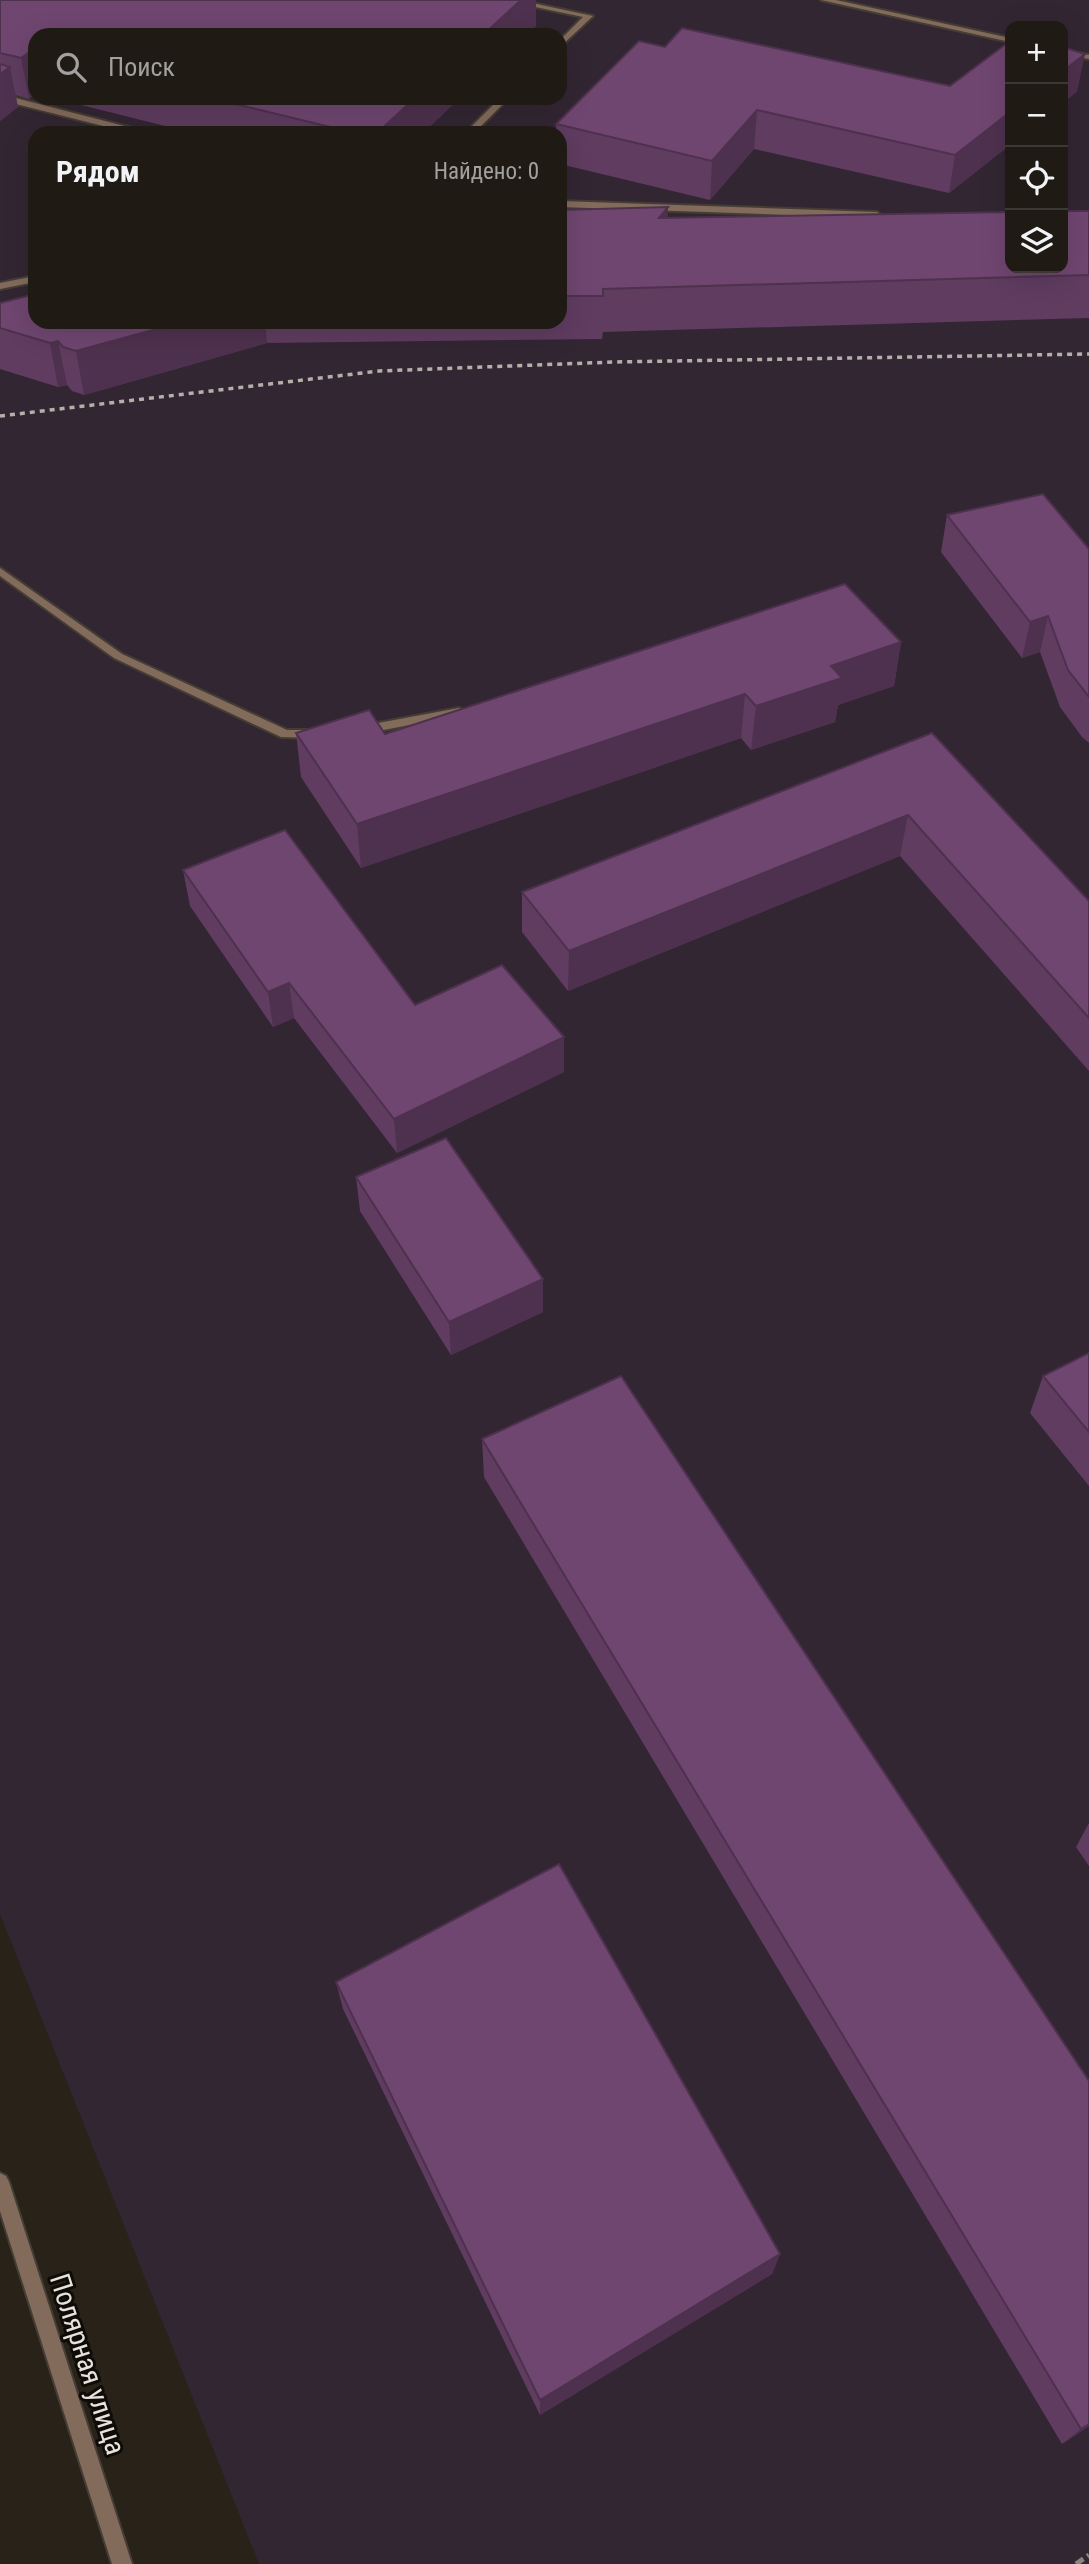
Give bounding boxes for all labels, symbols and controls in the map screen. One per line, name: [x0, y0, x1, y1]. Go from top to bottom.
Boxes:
map controls: [1005, 21, 1068, 273]
button: +: [1005, 21, 1068, 84]
search box: [28, 28, 567, 105]
icon: search: [52, 48, 90, 86]
text: Поиск: [108, 52, 175, 82]
button: −: [1005, 84, 1068, 147]
button: locate: [1005, 147, 1068, 210]
text: Рядом: [56, 154, 140, 189]
text: Найдено: 0: [434, 158, 539, 185]
button: layers: [1005, 210, 1068, 273]
street label: Полярная улица: [43, 2270, 132, 2459]

